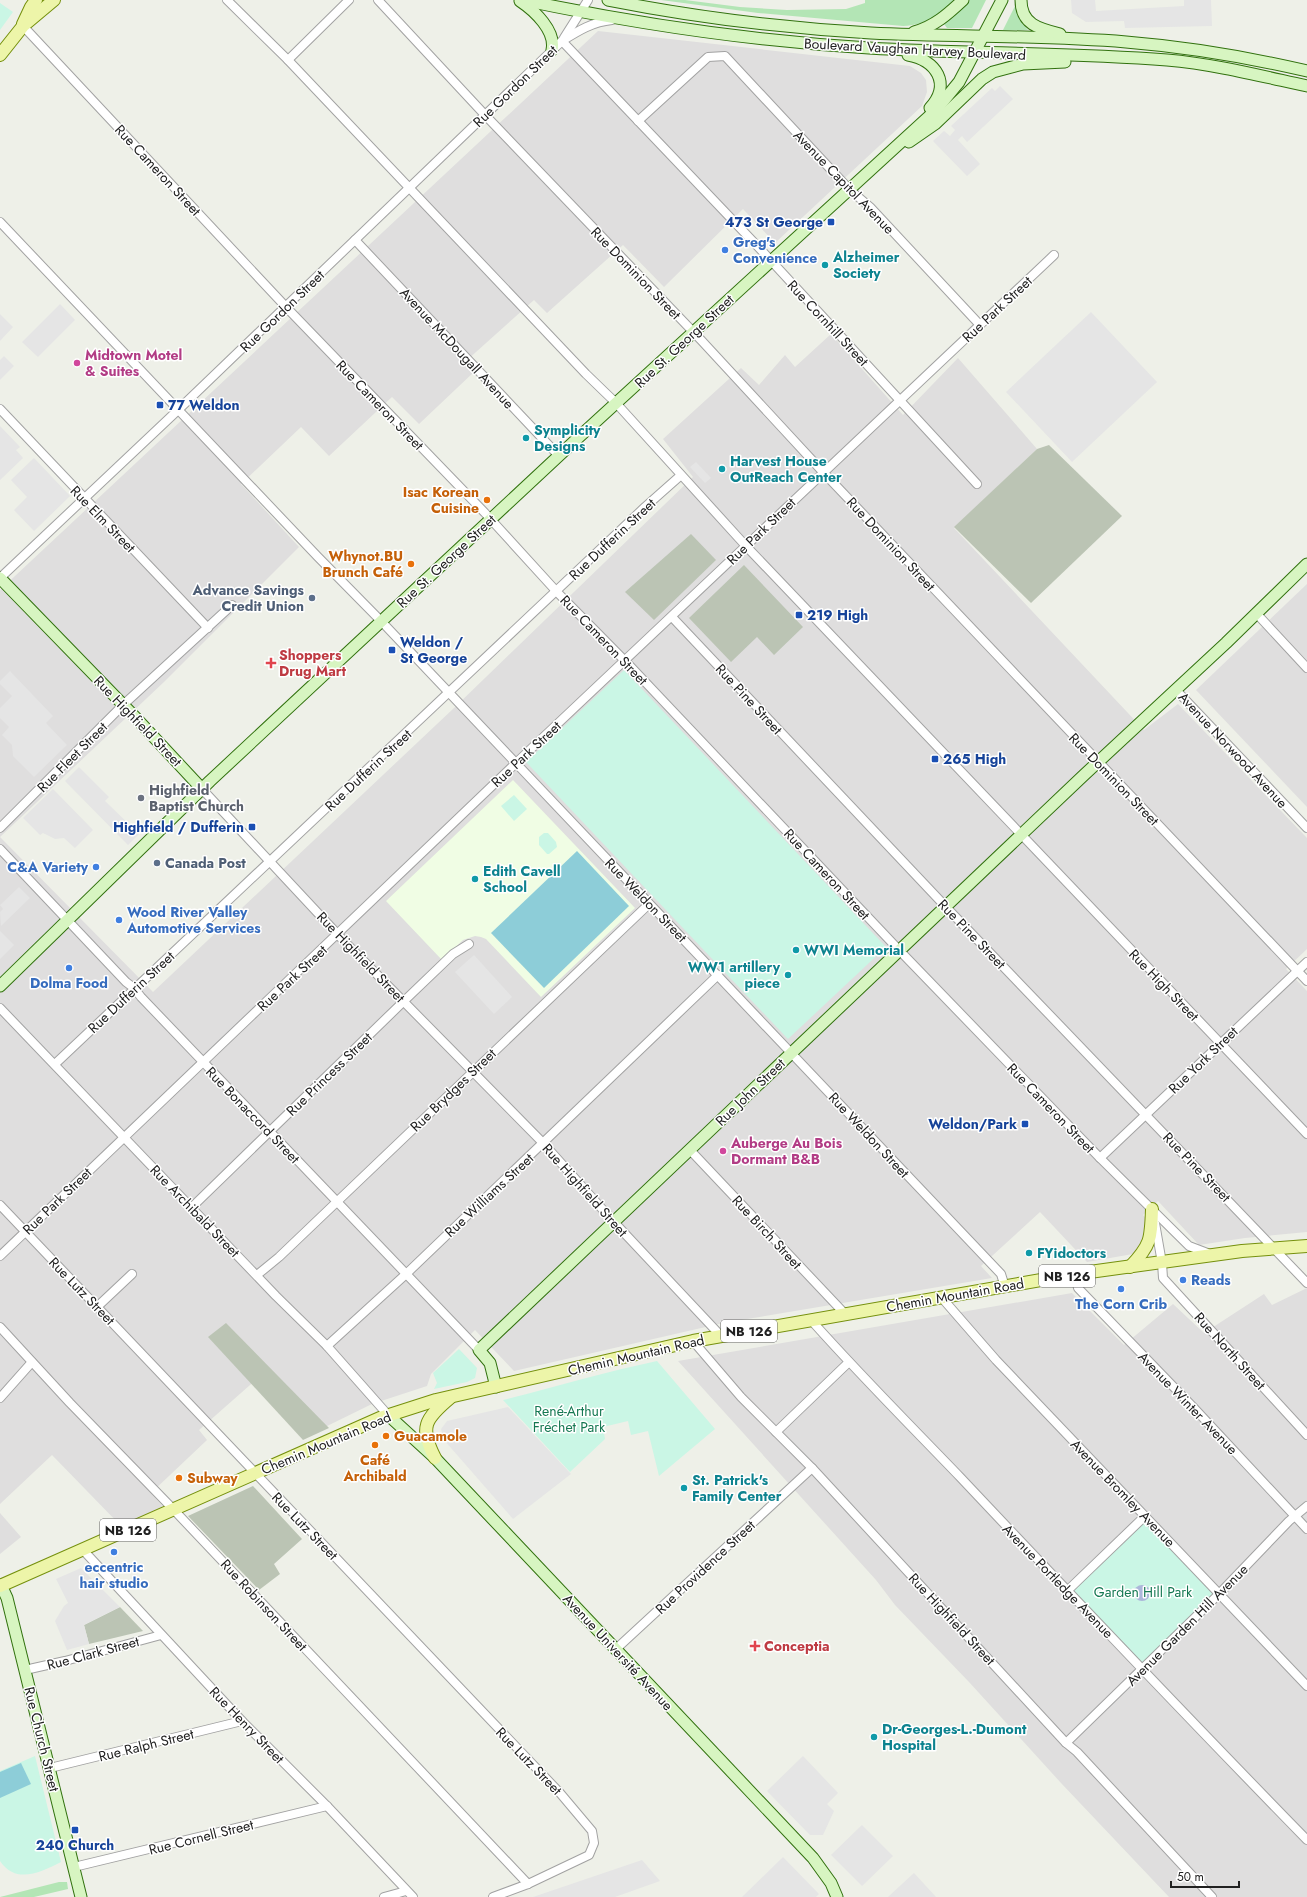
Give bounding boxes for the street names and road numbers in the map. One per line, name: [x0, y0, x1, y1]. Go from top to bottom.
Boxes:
street label: Boulevard Vaughan Harvey Boulevard: [803, 33, 1027, 65]
street label: Rue Gordon Street: [468, 40, 562, 132]
street label: Rue Cameron Street: [110, 120, 206, 221]
street label: Avenue Capitol Avenue: [789, 125, 899, 239]
street label: Rue Dominion Street: [586, 222, 686, 324]
street label: Rue Gordon Street: [235, 265, 329, 357]
street label: Rue Park Street: [958, 271, 1037, 347]
street label: Rue Cornhill Street: [783, 276, 874, 371]
street label: Avenue McDougall Avenue: [395, 283, 519, 413]
street label: Rue St. George Street: [630, 289, 739, 392]
street label: Rue Cameron Street: [332, 356, 429, 455]
street label: Rue Elm Street: [66, 481, 141, 557]
street label: Rue Park Street: [722, 492, 800, 569]
street label: Rue Dufferin Street: [564, 493, 660, 585]
street label: Rue Dominion Street: [842, 493, 940, 596]
street label: Rue St. George Street: [392, 509, 501, 612]
street label: Rue Cameron Street: [556, 591, 653, 690]
street label: Rue Pine Street: [711, 659, 787, 739]
street label: Rue Highfield Street: [89, 671, 187, 771]
street label: Avenue Norwood Avenue: [1174, 688, 1292, 812]
street label: Rue Park Street: [487, 716, 566, 792]
street label: Rue Fleet Street: [32, 717, 112, 797]
street label: Rue Dufferin Street: [320, 724, 416, 816]
street label: Rue Dominion Street: [1064, 728, 1164, 830]
street label: Rue Cameron Street: [779, 824, 875, 925]
street label: Rue Weldon Street: [600, 853, 692, 947]
street label: Rue Pine Street: [934, 895, 1011, 974]
street label: Rue Highfield Street: [312, 907, 410, 1007]
street label: Rue Park Street: [253, 940, 332, 1016]
street label: Rue High Street: [1124, 945, 1204, 1026]
street label: Rue Dufferin Street: [83, 946, 179, 1038]
street label: Rue York Street: [1164, 1021, 1243, 1098]
street label: Rue Princess Street: [282, 1027, 377, 1120]
street label: Rue Brydges Street: [406, 1043, 501, 1136]
street label: Rue John Street: [711, 1053, 790, 1130]
street label: Rue Cameron Street: [1003, 1059, 1100, 1158]
street label: Rue Bonaccord Street: [202, 1062, 305, 1168]
street label: Rue Weldon Street: [824, 1088, 914, 1183]
street label: Rue Pine Street: [1159, 1128, 1236, 1207]
street label: Rue Highfield Street: [538, 1139, 633, 1241]
street label: Rue Williams Street: [440, 1148, 538, 1242]
street label: Rue Archibald Street: [146, 1160, 245, 1262]
street label: Rue Park Street: [18, 1162, 96, 1239]
street label: Rue Birch Street: [728, 1191, 807, 1274]
street label: Rue Lutz Street: [44, 1253, 120, 1330]
road number: NB 126: [1039, 1265, 1095, 1287]
street label: Chemin Mountain Road: [885, 1273, 1025, 1317]
street label: Rue North Street: [1190, 1308, 1271, 1395]
road number: NB 126: [721, 1320, 777, 1342]
street label: Chemin Mountain Road: [566, 1330, 706, 1380]
street label: Avenue Winter Avenue: [1134, 1347, 1242, 1459]
street label: Chemin Mountain Road: [258, 1407, 394, 1479]
street label: Avenue Bromley Avenue: [1066, 1435, 1180, 1551]
street label: Rue Lutz Street: [267, 1488, 343, 1565]
street label: Rue Providence Street: [651, 1515, 760, 1619]
road number: NB 126: [100, 1519, 156, 1541]
street label: Avenue Portledge Avenue: [998, 1519, 1118, 1643]
street label: Rue Robinson Street: [216, 1555, 312, 1656]
street label: Avenue Garden Hill Avenue: [1122, 1560, 1252, 1690]
street label: Rue Highfield Street: [904, 1569, 1000, 1670]
street label: Avenue Université Avenue: [558, 1589, 678, 1715]
street label: Rue Clark Street: [45, 1631, 142, 1675]
street label: Rue Henry Street: [205, 1682, 289, 1768]
street label: Rue Church Street: [19, 1685, 65, 1794]
street label: Rue Ralph Street: [96, 1723, 196, 1766]
street label: Rue Lutz Street: [491, 1723, 567, 1800]
street label: Rue Cornell Street: [147, 1814, 256, 1860]

